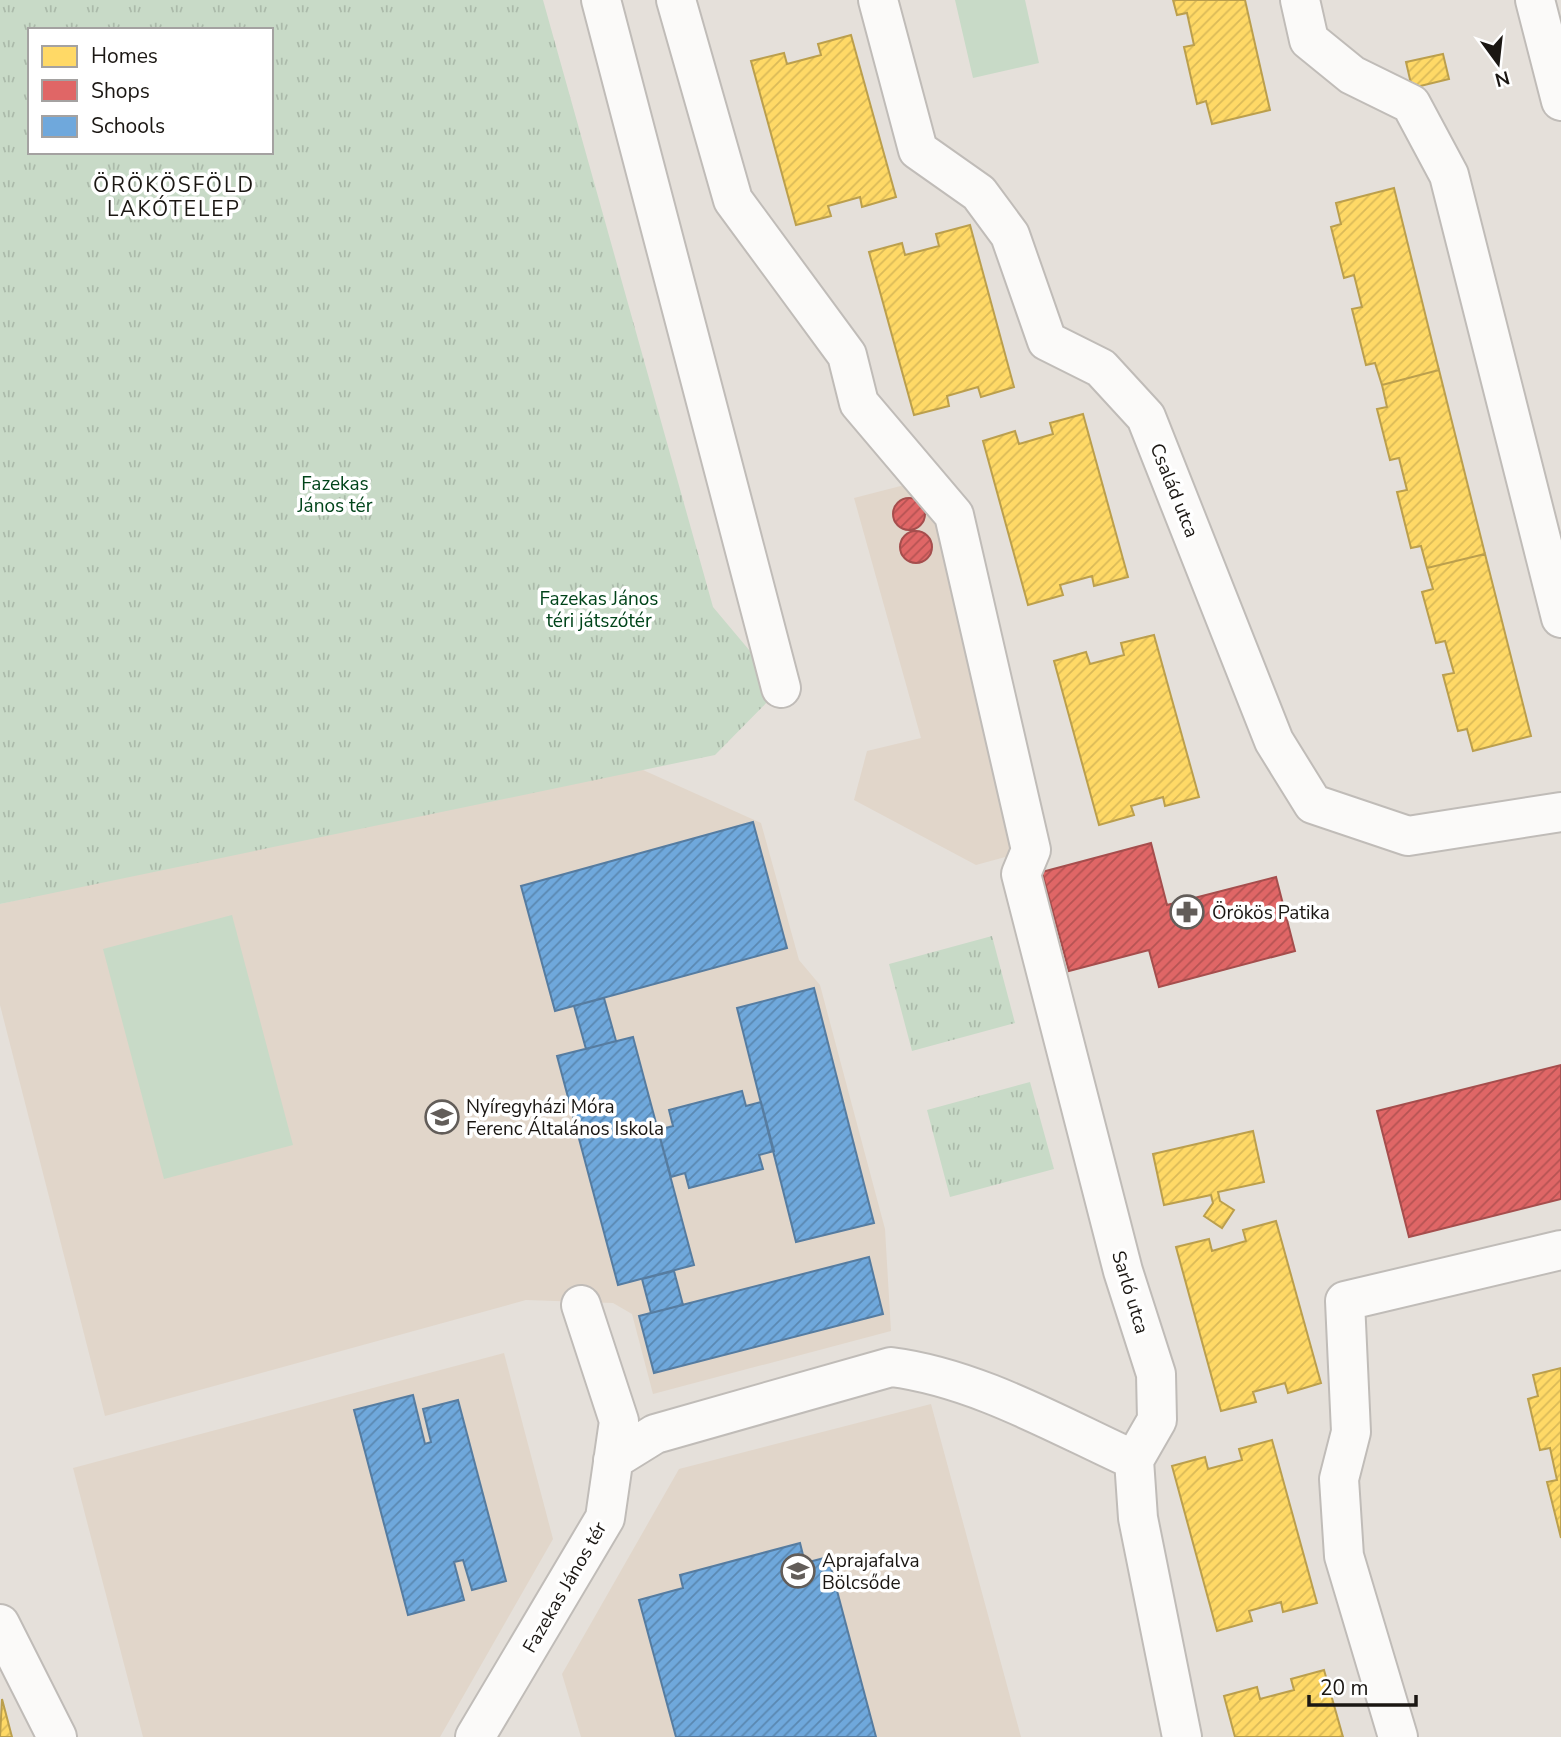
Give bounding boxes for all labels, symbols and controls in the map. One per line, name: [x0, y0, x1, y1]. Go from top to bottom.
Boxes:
legend: [28, 28, 273, 154]
north arrow: [1463, 28, 1533, 98]
text: Homes: [91, 42, 158, 70]
text: N: [1492, 64, 1512, 93]
text: Shops: [91, 77, 150, 105]
text: Schools: [91, 112, 165, 140]
district label: ÖRÖKÖSFÖLD LAKÓTELEP: [93, 171, 255, 223]
street label: Család utca: [1143, 439, 1205, 541]
park label: Fazekas János tér: [296, 471, 373, 519]
park label: Fazekas János téri játszótér: [539, 586, 659, 634]
pharmacy icon: Örökös Patika: [1168, 893, 1206, 931]
place label: Örökös Patika: [1212, 900, 1330, 926]
place label: Nyíregyházi Móra Ferenc Általános Iskola: [466, 1094, 664, 1142]
school or university icon: Nyíregyházi Móra Ferenc Általános Iskola: [423, 1098, 461, 1136]
street label: Sarló utca: [1105, 1248, 1155, 1337]
street label: Fazekas János tér: [517, 1517, 613, 1658]
place label: Aprajafalva Bölcsőde: [822, 1548, 920, 1596]
school or university icon: Aprajafalva Bölcsőde: [779, 1552, 817, 1590]
scale bar: [1309, 1664, 1416, 1708]
text: 20 m: [1320, 1674, 1369, 1702]

